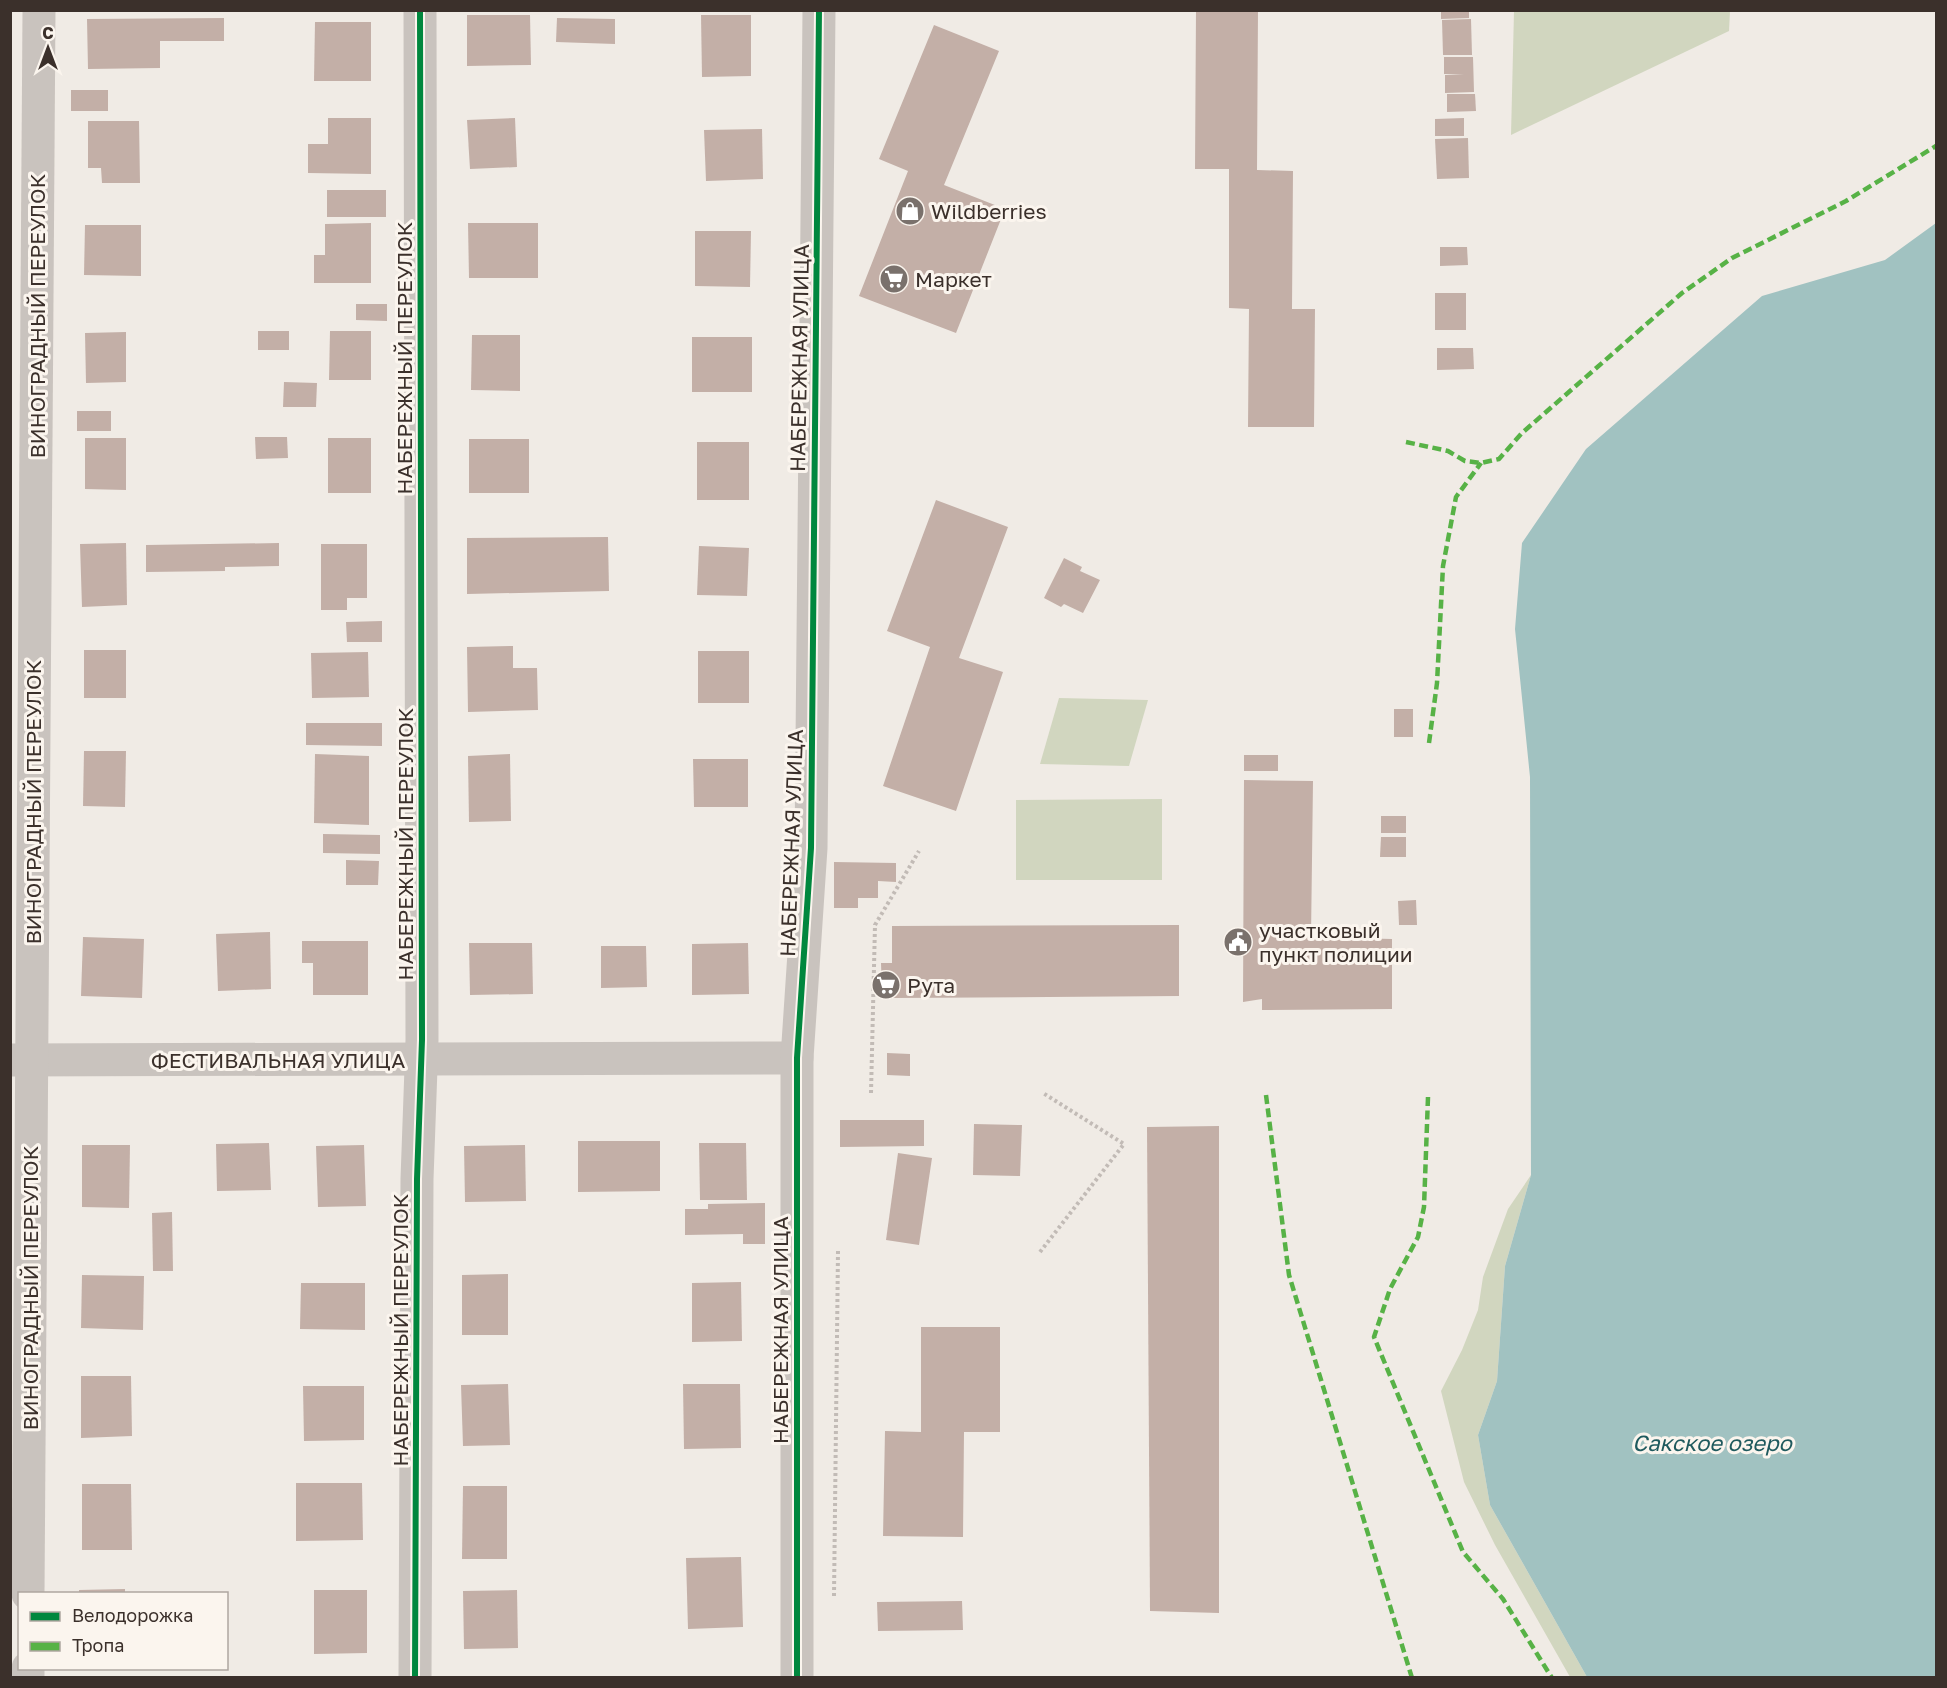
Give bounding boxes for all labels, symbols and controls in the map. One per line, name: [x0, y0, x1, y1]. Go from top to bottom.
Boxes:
north arrow: [18, 18, 78, 78]
text: С: [42, 23, 54, 43]
street label: ВИНОГРАДНЫЙ ПЕРЕУЛОК: [24, 173, 50, 458]
shop icon: Wildberries: [894, 195, 926, 227]
place label: Wildberries: [931, 198, 1047, 224]
street label: НАБЕРЕЖНЫЙ ПЕРЕУЛОК: [391, 221, 417, 494]
street label: НАБЕРЕЖНАЯ УЛИЦА: [784, 244, 814, 472]
supermarket icon: Маркет: [878, 263, 910, 295]
place label: Маркет: [915, 266, 992, 292]
street label: ВИНОГРАДНЫЙ ПЕРЕУЛОК: [20, 659, 46, 944]
street label: НАБЕРЕЖНЫЙ ПЕРЕУЛОК: [392, 707, 418, 980]
street label: НАБЕРЕЖНАЯ УЛИЦА: [774, 729, 808, 957]
place label: участковый пункт полиции: [1259, 917, 1413, 967]
public building icon: участковый пункт полиции: [1222, 926, 1254, 958]
supermarket icon: Рута: [870, 969, 902, 1001]
place label: Рута: [907, 972, 955, 998]
street label: ФЕСТИВАЛЬНАЯ УЛИЦА: [151, 1047, 405, 1073]
street label: ВИНОГРАДНЫЙ ПЕРЕУЛОК: [17, 1145, 43, 1430]
street label: НАБЕРЕЖНЫЙ ПЕРЕУЛОК: [387, 1193, 413, 1466]
street label: НАБЕРЕЖНАЯ УЛИЦА: [767, 1216, 793, 1444]
water label: Сакское озеро: [1632, 1429, 1794, 1456]
legend: [18, 1592, 228, 1670]
text: Велодорожка: [72, 1604, 193, 1626]
text: Тропа: [72, 1634, 124, 1656]

